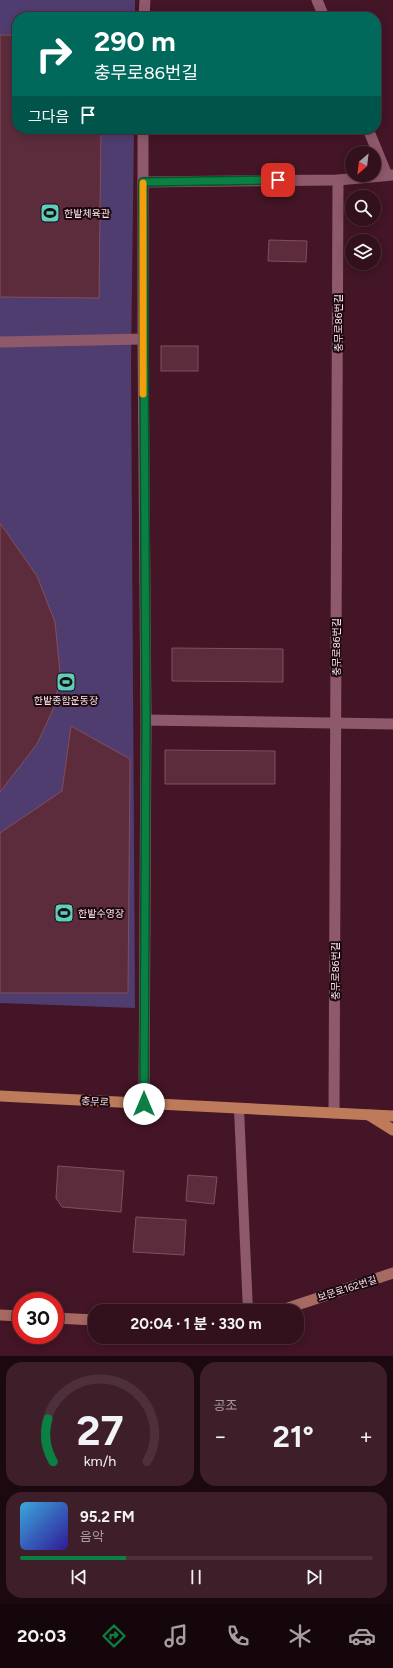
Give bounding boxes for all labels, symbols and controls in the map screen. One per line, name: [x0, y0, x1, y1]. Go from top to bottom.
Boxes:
text: 290 m: [94, 24, 176, 58]
icon: right: [28, 28, 80, 80]
text: 충무로86번길: [94, 62, 198, 84]
icon: arrive: [77, 104, 99, 126]
text: 그다음: [28, 108, 69, 126]
north arrow: [345, 146, 381, 182]
map controls: [345, 146, 381, 270]
pin: [261, 163, 295, 197]
icon: arrive: [267, 169, 289, 191]
button: search: [345, 190, 381, 226]
sports icon: 한밭체육관: [39, 202, 61, 224]
place label: 한밭체육관: [64, 207, 111, 220]
button: layers: [345, 234, 381, 270]
street label: 충무로86번길: [332, 294, 345, 352]
street label: 충무로86번길: [330, 618, 343, 676]
sports icon: 한밭종합운동장: [55, 671, 77, 693]
place label: 한밭종합운동장: [34, 694, 98, 707]
sports icon: 한밭수영장: [53, 902, 75, 924]
place label: 한밭수영장: [78, 907, 124, 920]
street label: 충무로86번길: [329, 942, 342, 1000]
position arrow: [123, 1083, 165, 1125]
street label: 충무로: [81, 1094, 109, 1109]
street label: 보문로162번길: [316, 1273, 378, 1304]
speed limit sign: 30: [12, 1292, 64, 1344]
text: 20:04 · 1 분 · 330 m: [131, 1315, 261, 1333]
text: 공조: [214, 1398, 237, 1413]
text: 27: [76, 1405, 123, 1455]
text: 21°: [273, 1418, 314, 1455]
text: −: [214, 1423, 227, 1450]
text: +: [359, 1423, 373, 1450]
text: km/h: [83, 1452, 116, 1470]
text: 95.2 FM: [80, 1508, 135, 1526]
text: 음악: [80, 1529, 104, 1544]
icon: previous: [68, 1566, 90, 1588]
icon: pause: [185, 1566, 207, 1588]
icon: next: [303, 1566, 325, 1588]
icon: directions: [100, 1622, 128, 1650]
icon: music: [162, 1622, 190, 1650]
icon: phone: [224, 1622, 252, 1650]
icon: climate: [286, 1622, 314, 1650]
icon: car: [348, 1622, 376, 1650]
text: 20:03: [17, 1625, 66, 1647]

